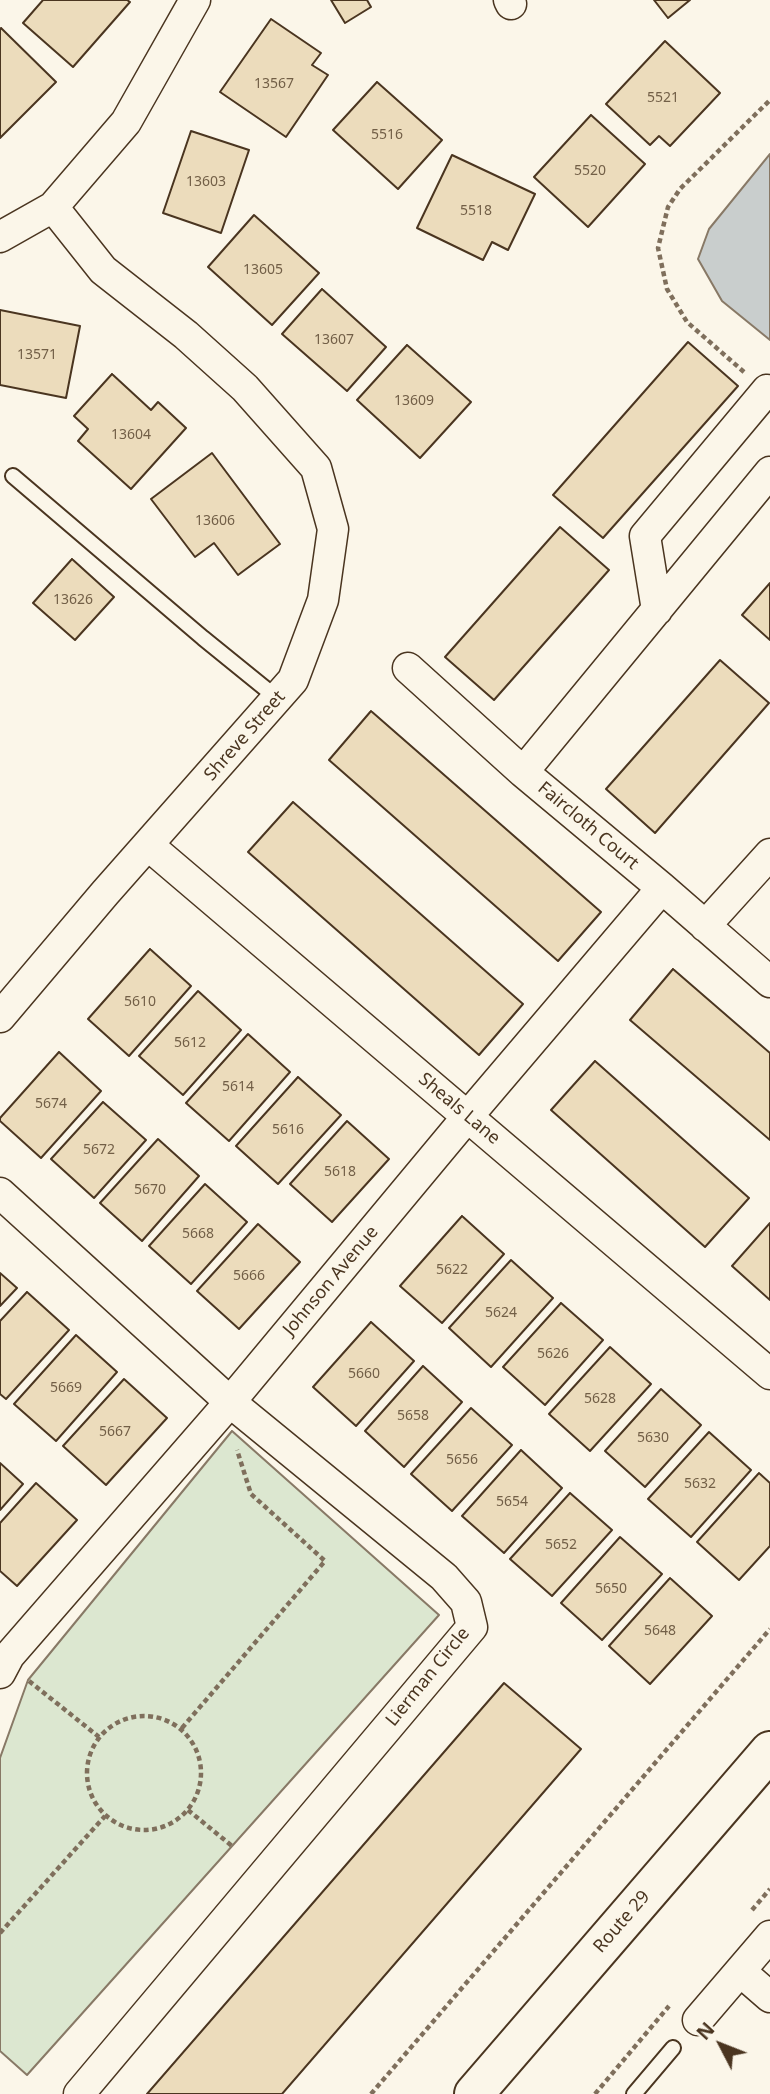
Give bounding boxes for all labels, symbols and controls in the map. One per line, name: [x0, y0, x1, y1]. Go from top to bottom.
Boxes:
house number: 13567: [254, 76, 294, 92]
house number: 5521: [647, 90, 679, 106]
house number: 5516: [371, 127, 403, 143]
house number: 5520: [574, 163, 606, 179]
house number: 13603: [186, 174, 226, 190]
house number: 5518: [460, 203, 492, 219]
house number: 13605: [243, 262, 283, 278]
house number: 13607: [314, 332, 354, 348]
house number: 13571: [17, 347, 57, 363]
house number: 13609: [394, 393, 434, 409]
house number: 13604: [111, 427, 151, 443]
house number: 13606: [195, 513, 235, 529]
house number: 13626: [53, 592, 93, 608]
street label: Shreve Street: [200, 687, 290, 785]
street label: Faircloth Court: [533, 778, 643, 874]
house number: 5610: [124, 994, 156, 1010]
house number: 5612: [174, 1035, 206, 1051]
street label: Sheals Lane: [414, 1069, 504, 1149]
house number: 5614: [222, 1079, 254, 1095]
house number: 5674: [35, 1096, 67, 1112]
house number: 5616: [272, 1122, 304, 1138]
house number: 5672: [83, 1142, 115, 1158]
house number: 5618: [324, 1164, 356, 1180]
house number: 5670: [134, 1182, 166, 1198]
street label: Johnson Avenue: [279, 1222, 383, 1340]
house number: 5668: [182, 1226, 214, 1242]
house number: 5622: [436, 1262, 468, 1278]
house number: 5666: [233, 1268, 265, 1284]
house number: 5624: [485, 1305, 517, 1321]
house number: 5626: [537, 1346, 569, 1362]
house number: 5660: [348, 1366, 380, 1382]
house number: 5669: [50, 1380, 82, 1396]
house number: 5628: [584, 1391, 616, 1407]
house number: 5658: [397, 1408, 429, 1424]
house number: 5667: [99, 1424, 131, 1440]
house number: 5630: [637, 1430, 669, 1446]
house number: 5656: [446, 1452, 478, 1468]
house number: 5632: [684, 1476, 716, 1492]
house number: 5654: [496, 1494, 528, 1510]
house number: 5652: [545, 1537, 577, 1553]
house number: 5650: [595, 1581, 627, 1597]
street label: Lierman Circle: [382, 1623, 474, 1731]
house number: 5648: [644, 1623, 676, 1639]
street label: Route 29: [589, 1887, 655, 1957]
north arrow: [686, 2010, 756, 2080]
text: N: [691, 2017, 720, 2045]

